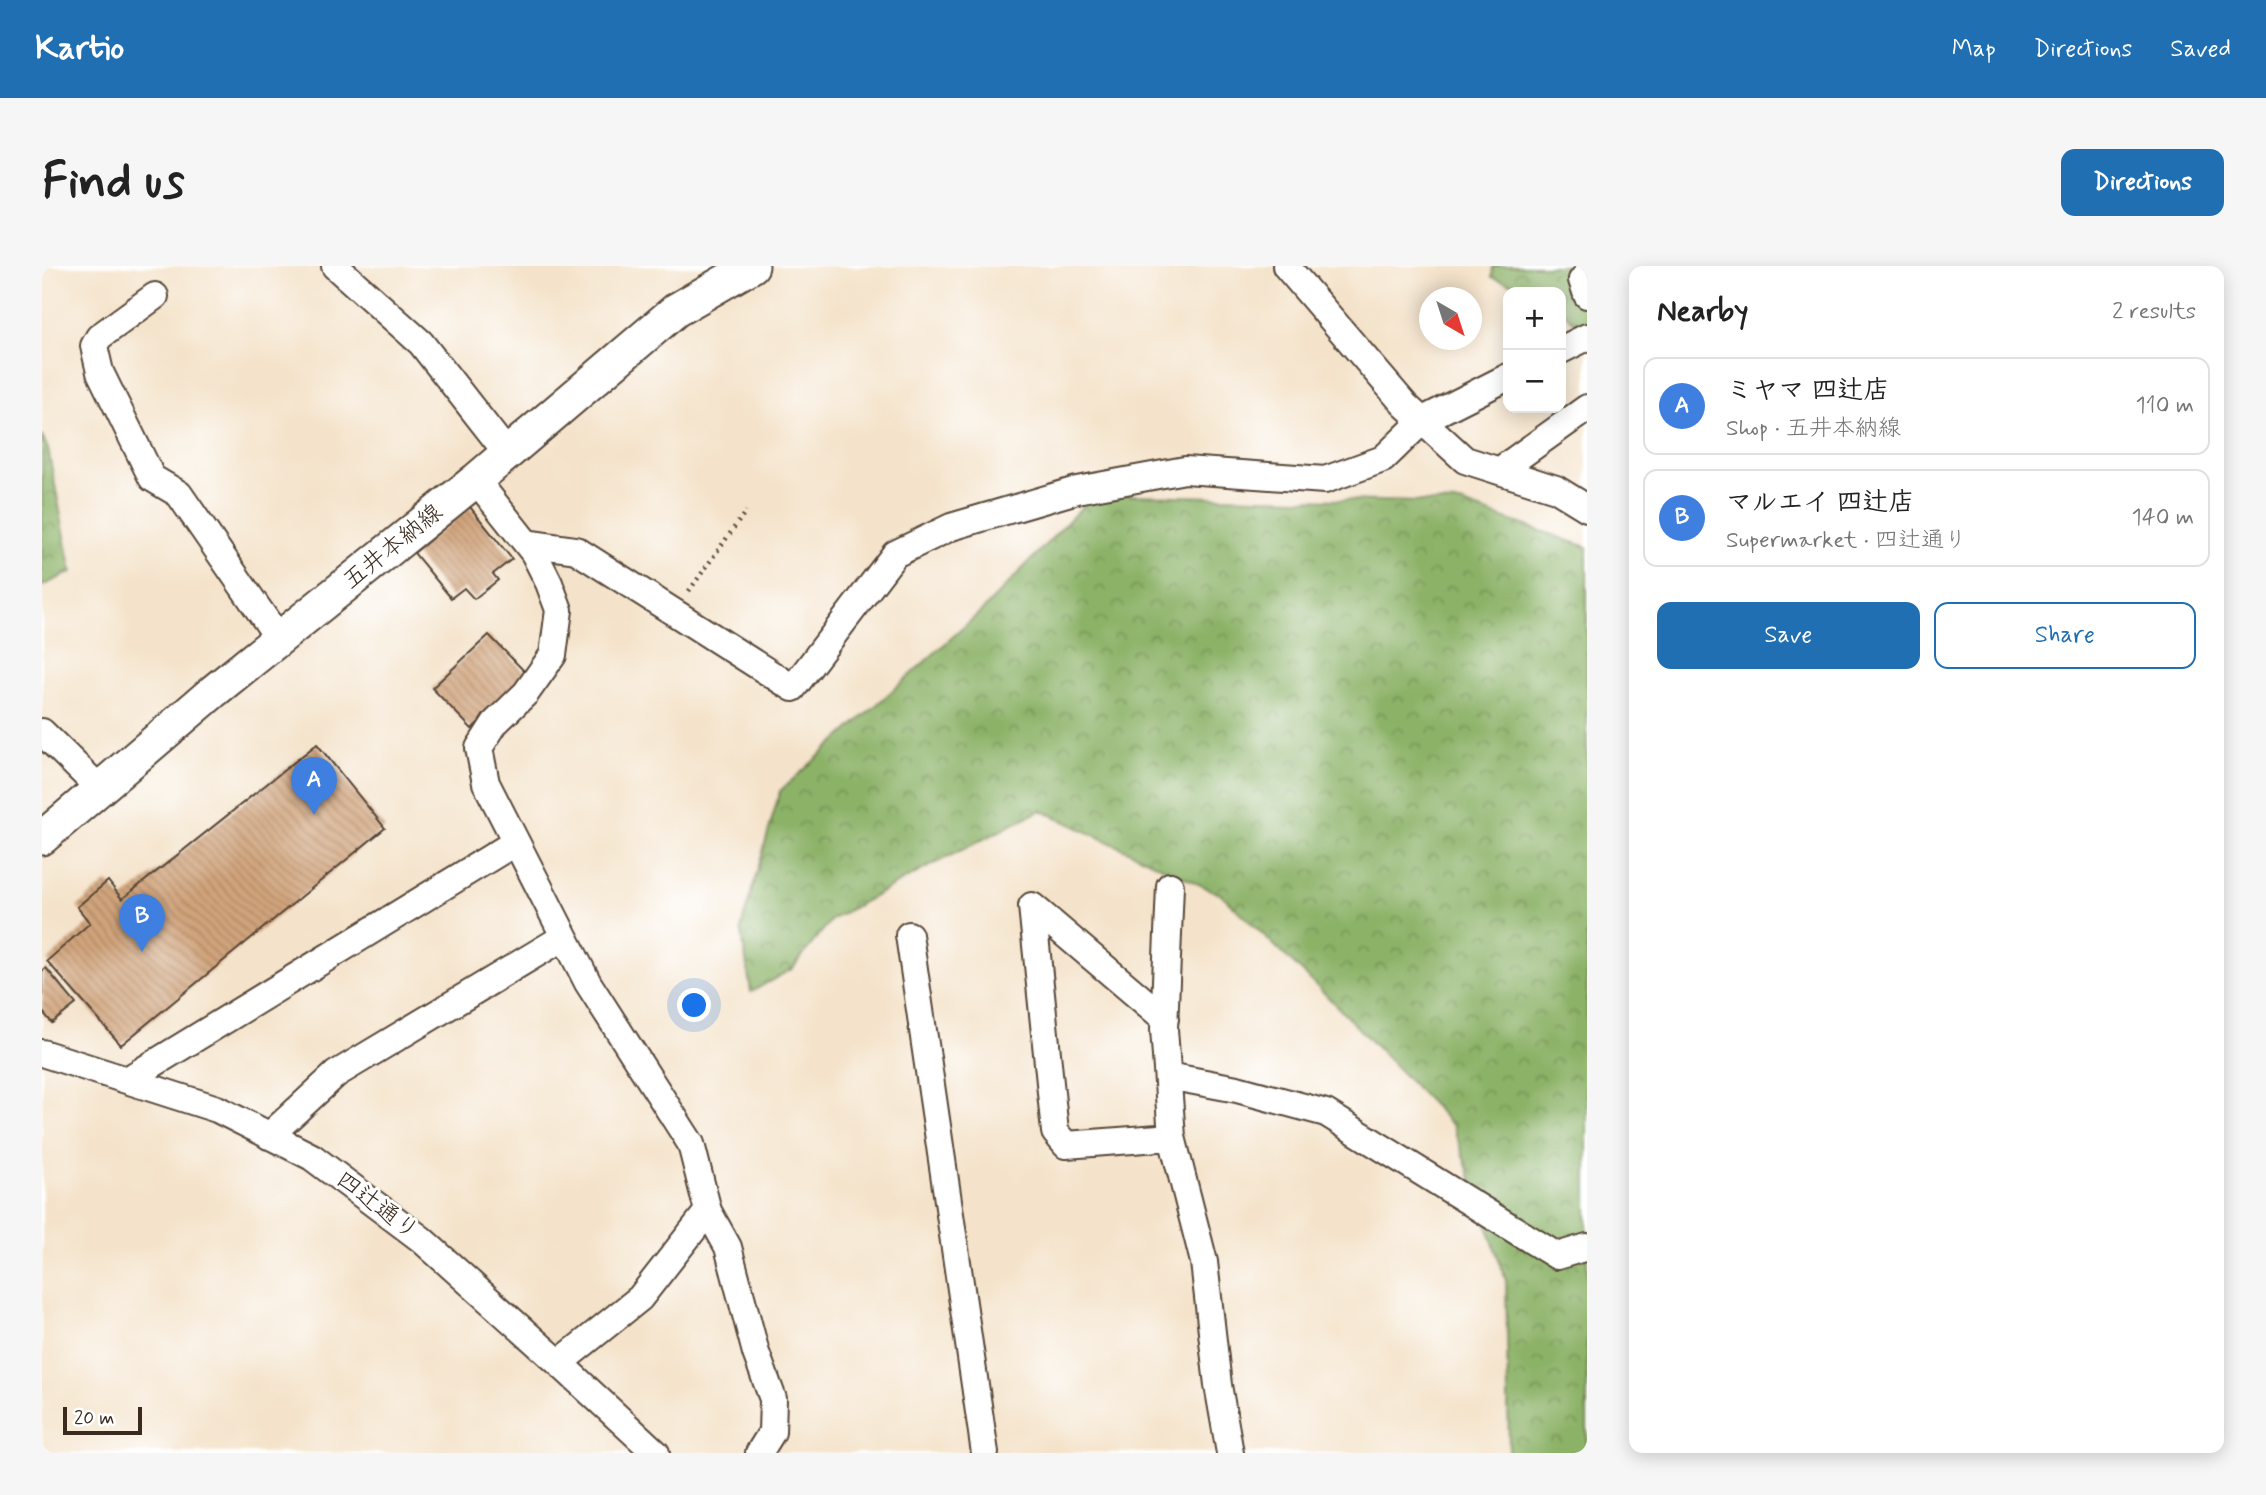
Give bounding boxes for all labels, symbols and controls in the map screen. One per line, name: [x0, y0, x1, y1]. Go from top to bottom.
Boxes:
text: Kartio: [35, 27, 124, 71]
text: Map: [1952, 34, 1996, 65]
text: Directions: [2034, 34, 2132, 65]
text: Saved: [2170, 34, 2231, 65]
button: Directions: [2061, 149, 2224, 216]
text: Find us: [42, 150, 185, 215]
north arrow: [1419, 287, 1482, 350]
map controls: [1503, 287, 1566, 413]
button: +: [1503, 287, 1566, 350]
text: Nearby: [1657, 292, 1748, 331]
text: 2 results: [2112, 297, 2196, 327]
button: −: [1503, 350, 1566, 413]
text: ミヤマ 四辻店: [1726, 374, 1890, 408]
text: A: [1674, 391, 1690, 421]
text: 110 m: [2135, 391, 2194, 421]
text: Shop · 五井本納線: [1726, 414, 1901, 444]
text: マルエイ 四辻店: [1726, 486, 1915, 520]
street label: 五井本納線: [337, 497, 449, 597]
text: B: [1675, 503, 1689, 533]
text: 140 m: [2131, 503, 2194, 533]
text: Supermarket · 四辻通り: [1726, 526, 1967, 556]
button: Save: [1657, 602, 1920, 669]
button: Share: [1934, 602, 2196, 669]
pin: A: [291, 757, 337, 815]
pin: B: [119, 894, 165, 952]
your location: [677, 988, 711, 1022]
street label: 四辻通り: [329, 1165, 425, 1247]
scale bar: [63, 1404, 142, 1436]
text: 20 m: [74, 1406, 114, 1431]

